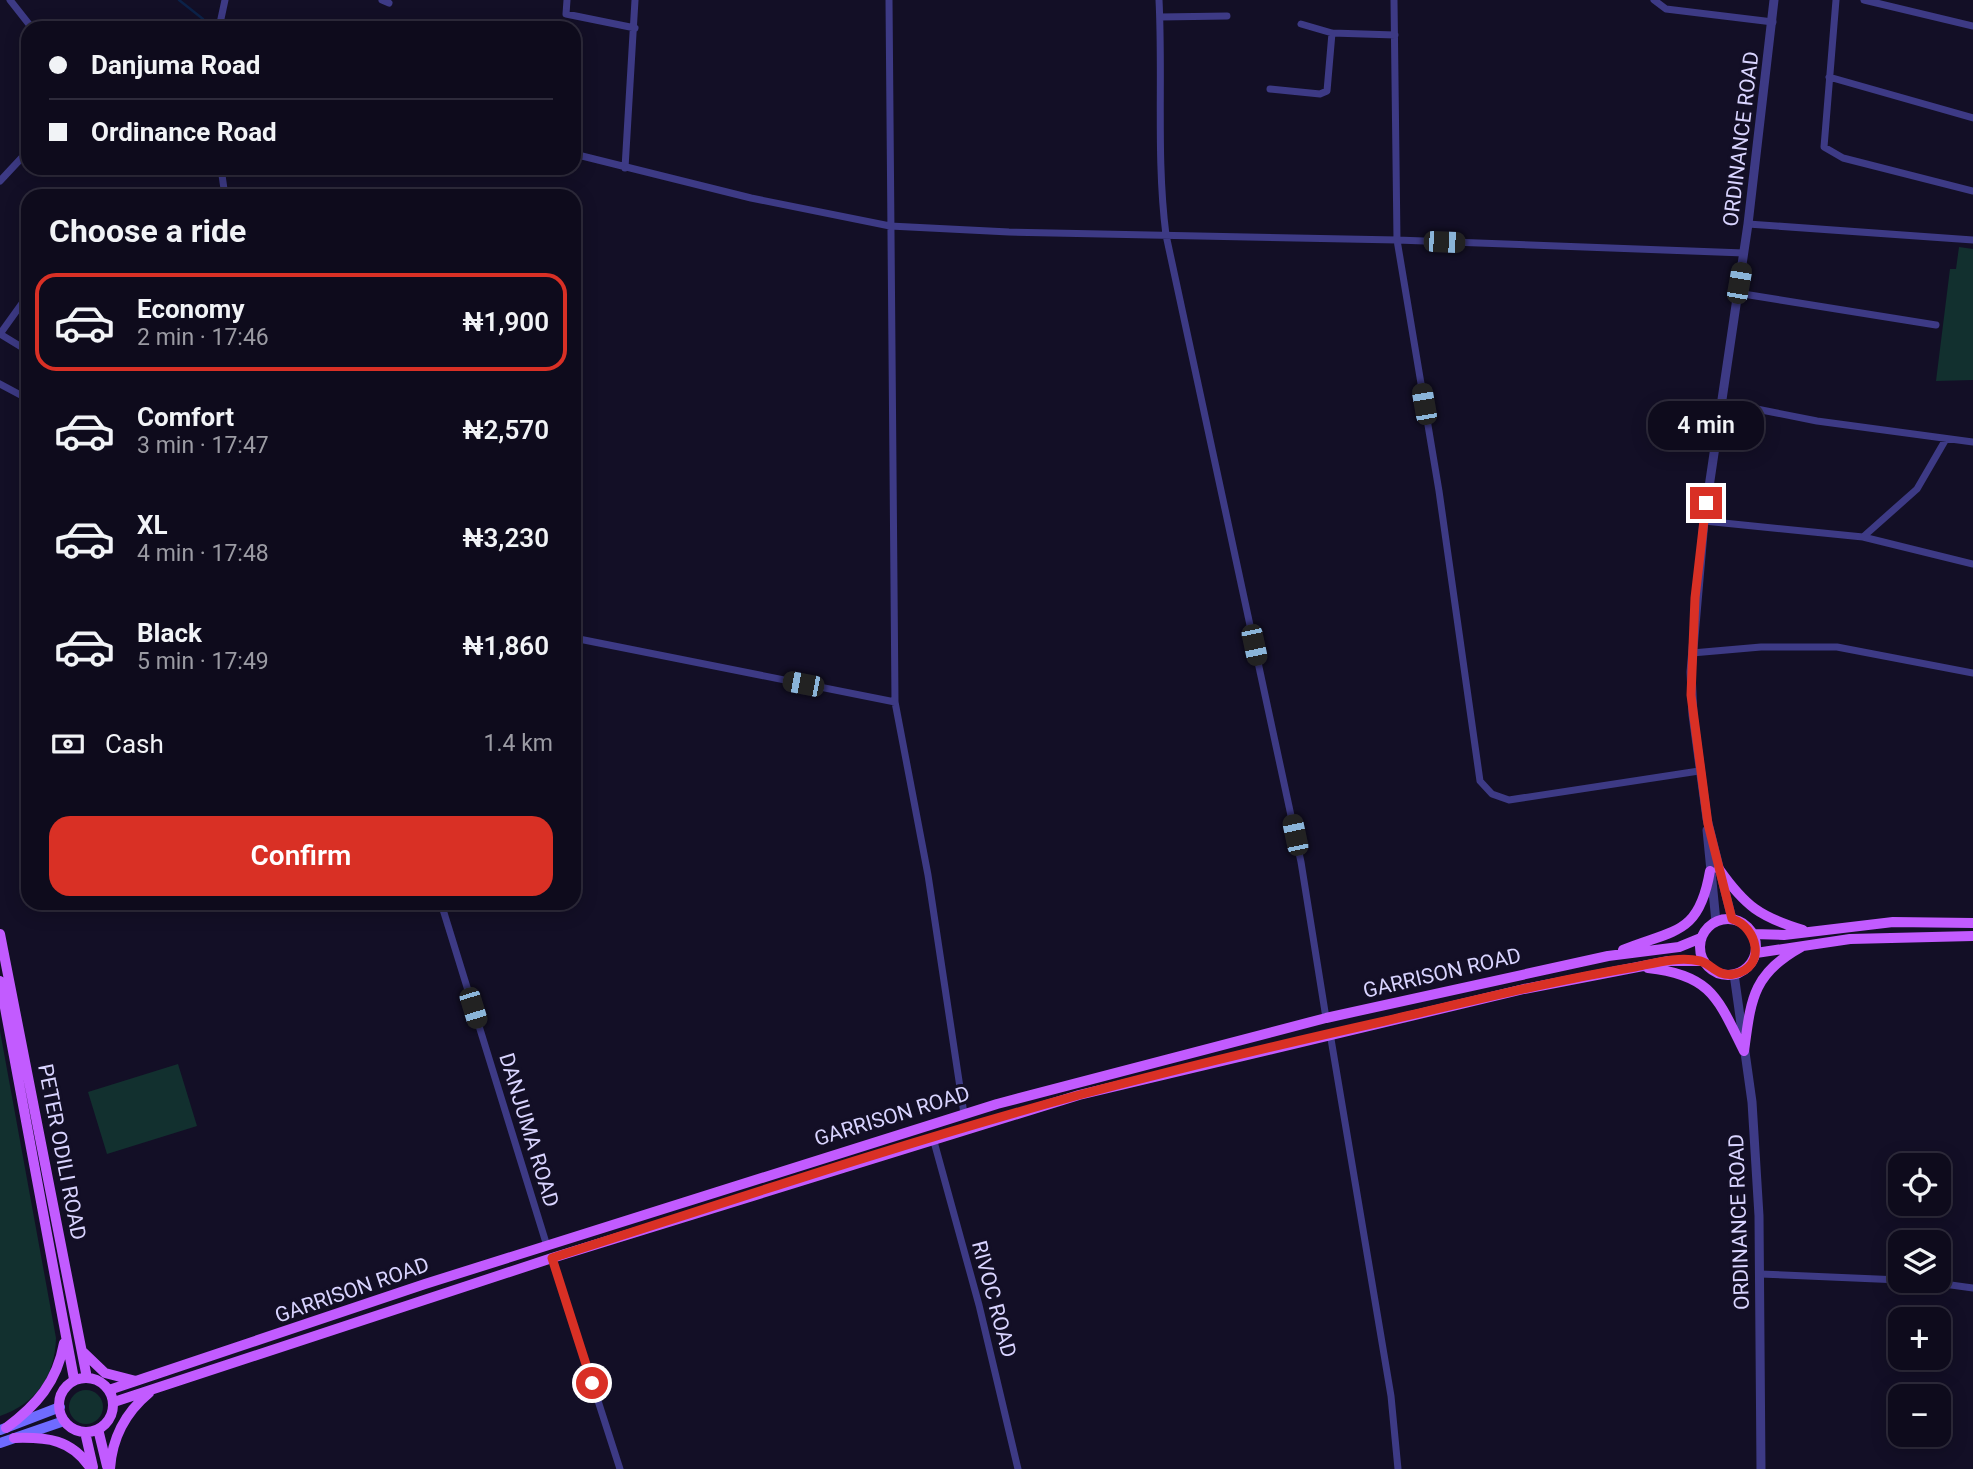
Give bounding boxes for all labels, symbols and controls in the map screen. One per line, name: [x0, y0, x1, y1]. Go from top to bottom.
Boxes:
text: Danjuma Road: [91, 50, 261, 80]
street label: ORDINANCE ROAD: [1718, 50, 1764, 228]
text: Ordinance Road: [91, 117, 277, 147]
text: Choose a ride: [49, 212, 246, 250]
car: [1423, 231, 1466, 253]
car: [1726, 260, 1753, 306]
icon: car: [53, 291, 116, 354]
text: Economy: [137, 294, 244, 324]
text: ₦1,900: [462, 307, 549, 337]
text: 2 min · 17:46: [137, 324, 269, 351]
car: [1411, 381, 1438, 427]
icon: car: [53, 399, 116, 462]
text: Comfort: [137, 402, 234, 432]
callout: 4 min: [1648, 402, 1764, 450]
text: 4 min: [1677, 412, 1735, 439]
text: ₦2,570: [462, 415, 549, 445]
text: 3 min · 17:47: [137, 432, 269, 459]
route end: [1690, 487, 1722, 519]
icon: car: [53, 507, 116, 570]
text: XL: [137, 510, 168, 540]
text: ₦3,230: [462, 523, 549, 553]
text: 4 min · 17:48: [137, 540, 269, 567]
icon: car: [53, 615, 116, 678]
text: Black: [137, 618, 202, 648]
car: [1240, 622, 1269, 668]
text: ₦1,860: [462, 631, 549, 661]
text: 5 min · 17:49: [137, 648, 269, 675]
car: [781, 670, 826, 698]
icon: cash: [49, 725, 87, 763]
text: Cash: [105, 729, 164, 759]
text: 1.4 km: [484, 730, 553, 757]
car: [1281, 812, 1310, 858]
button: Confirm: [49, 816, 553, 896]
street label: GARRISON ROAD: [1361, 943, 1523, 1003]
car: [457, 985, 490, 1031]
street label: DANJUMA ROAD: [494, 1050, 564, 1210]
street label: PETER ODILI ROAD: [33, 1062, 91, 1242]
street label: GARRISON ROAD: [811, 1081, 973, 1151]
street label: ORDINANCE ROAD: [1724, 1134, 1754, 1310]
map controls: [1888, 1153, 1951, 1447]
button: locate: [1888, 1153, 1951, 1216]
button: layers: [1888, 1230, 1951, 1293]
street label: RIVOC ROAD: [967, 1238, 1021, 1360]
street label: GARRISON ROAD: [272, 1252, 432, 1328]
button: +: [1888, 1307, 1951, 1370]
route start: [576, 1367, 608, 1399]
button: −: [1888, 1384, 1951, 1447]

